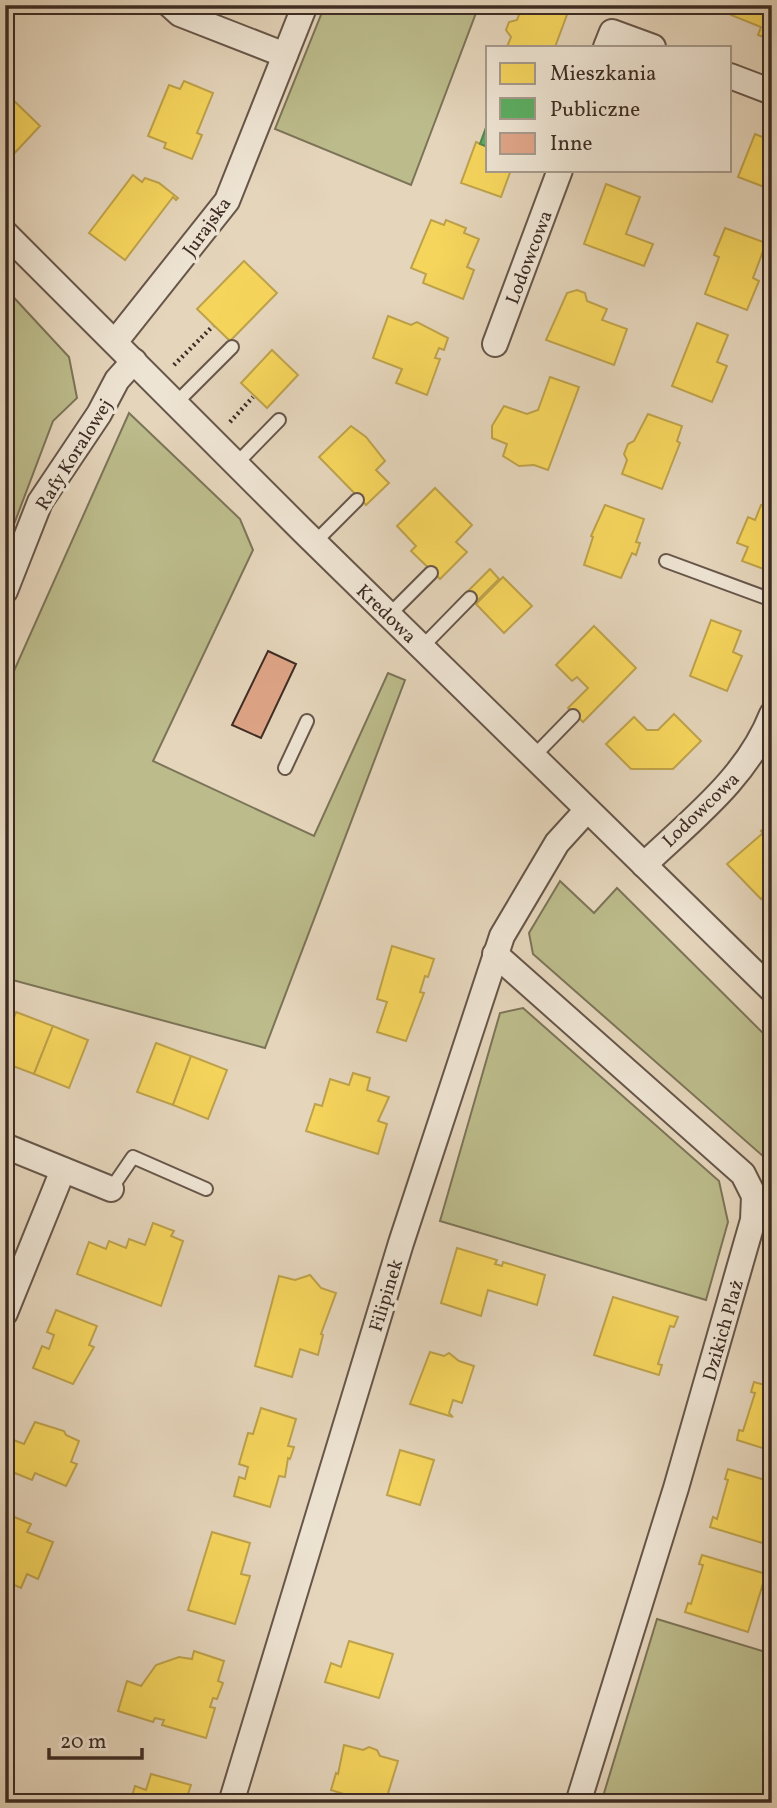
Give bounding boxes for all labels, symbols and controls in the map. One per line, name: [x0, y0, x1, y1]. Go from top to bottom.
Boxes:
legend: [486, 46, 732, 172]
text: Mieszkania: [550, 60, 657, 89]
text: Publiczne: [550, 96, 640, 125]
text: Inne: [550, 130, 593, 159]
street label: Jurajska: [177, 192, 238, 262]
street label: Lodowcowa: [500, 207, 560, 308]
street label: Rafy Koralowej: [30, 394, 119, 516]
street label: Kredowa: [350, 579, 421, 650]
street label: Lodowcowa: [657, 767, 746, 854]
street label: Filipinek: [364, 1256, 410, 1335]
street label: Dzikich Plaż: [697, 1277, 751, 1384]
scale bar: [49, 1717, 142, 1761]
text: 20 m: [60, 1728, 106, 1757]

